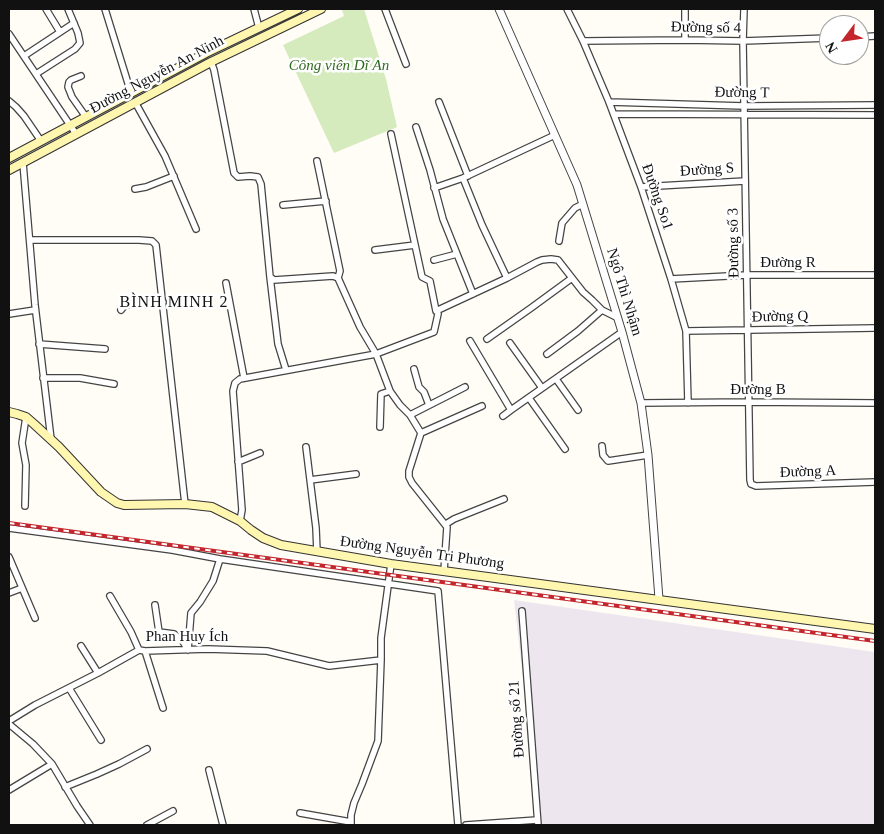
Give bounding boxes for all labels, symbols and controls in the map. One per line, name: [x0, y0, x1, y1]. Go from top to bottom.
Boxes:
north arrow: [819, 15, 869, 65]
street label: Đường số 4: [671, 18, 741, 38]
street label: Đường Nguyễn An Ninh: [87, 32, 227, 118]
text: N: [823, 39, 841, 56]
park label: Công viên Dĩ An: [289, 57, 389, 75]
street label: Đường T: [714, 84, 770, 102]
street label: Đường S: [679, 159, 735, 181]
street label: Đường So1: [637, 161, 677, 233]
street label: Đường số 3: [724, 208, 744, 278]
street label: Ngô Thì Nhậm: [602, 246, 646, 338]
street label: Đường R: [760, 254, 816, 272]
district label: BÌNH MINH 2: [118, 293, 230, 313]
street label: Đường Q: [752, 308, 808, 326]
street label: Đường B: [730, 381, 786, 399]
street label: Đường A: [779, 462, 837, 482]
street label: Đường Nguyễn Tri Phương: [339, 533, 505, 573]
street label: Phan Huy Ích: [146, 628, 228, 646]
street label: Đường số 21: [505, 680, 529, 758]

